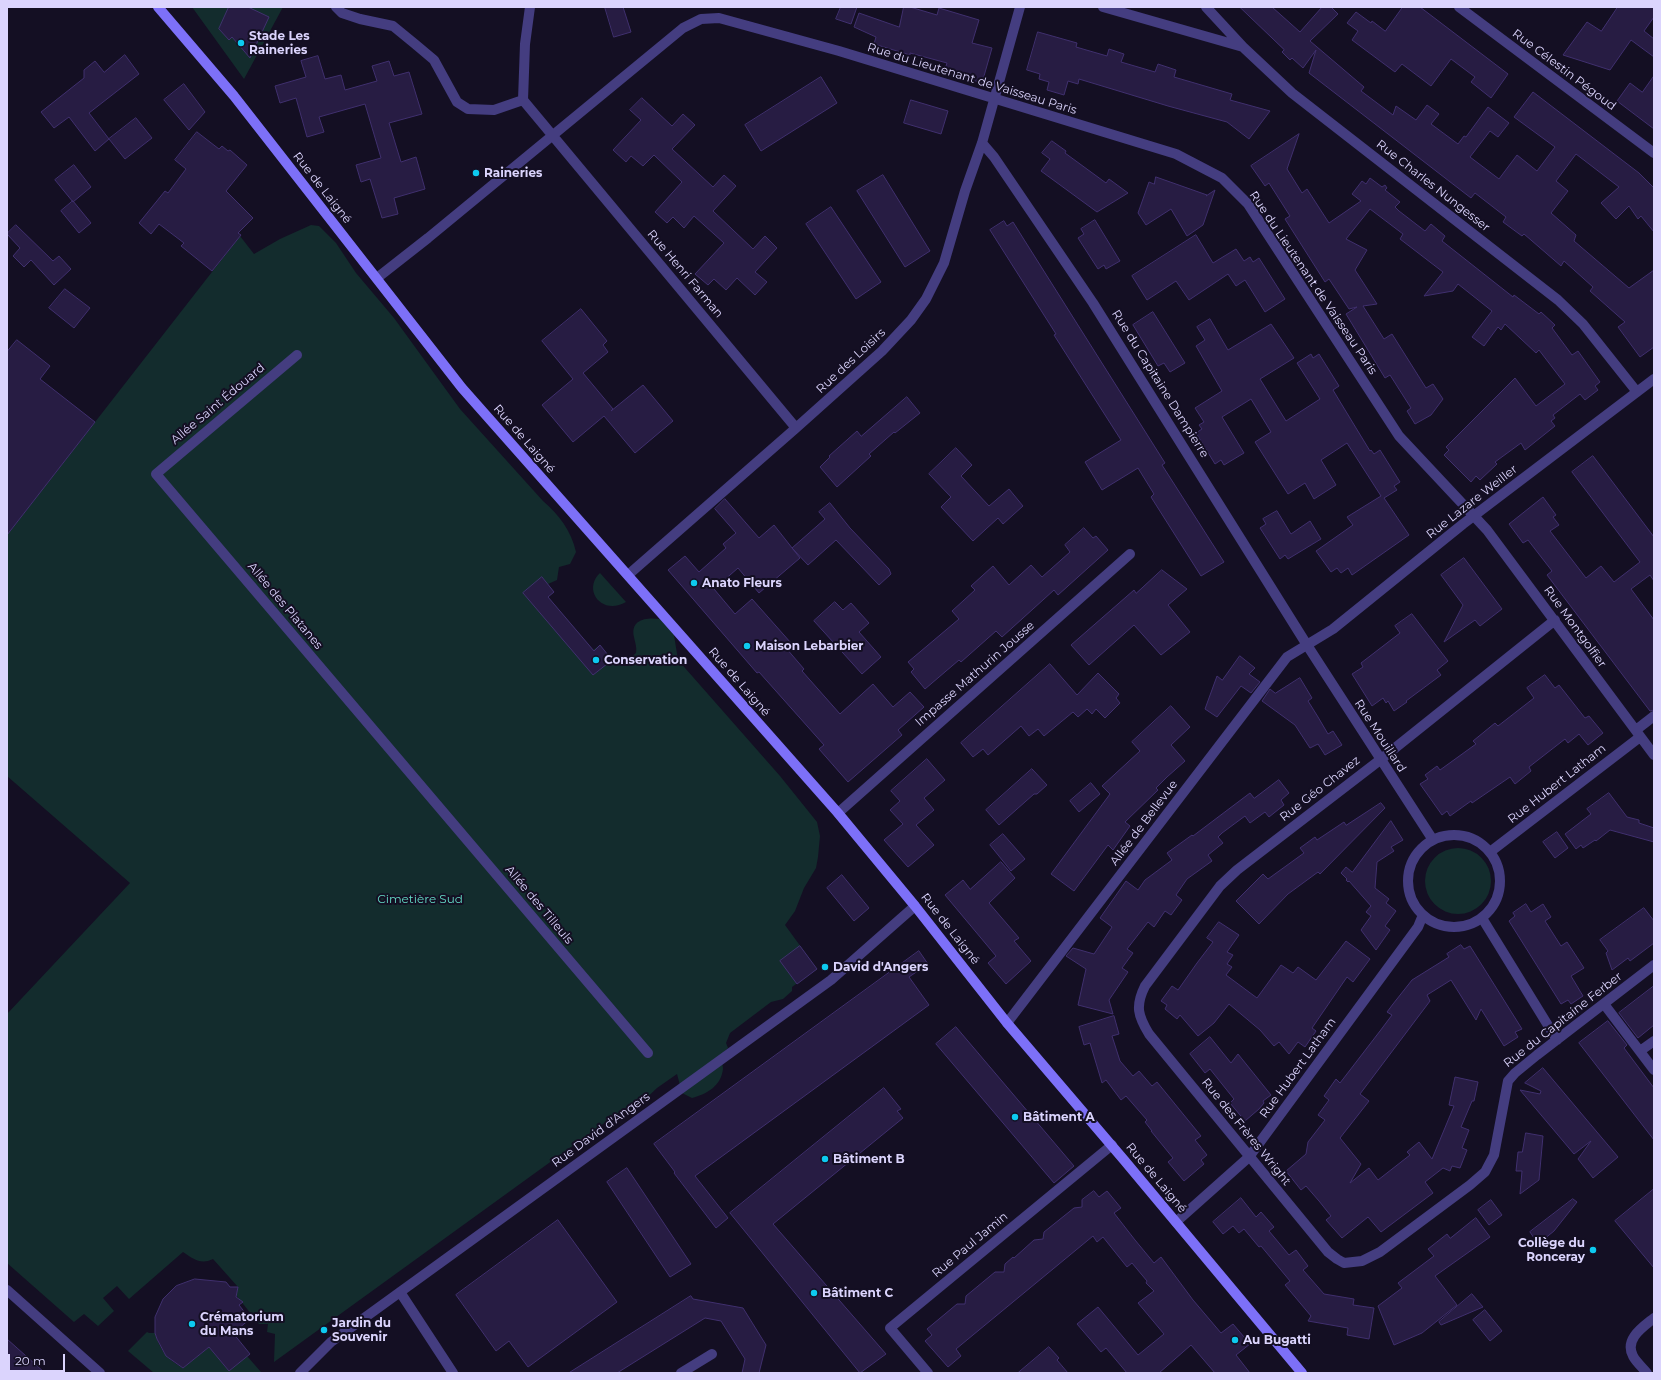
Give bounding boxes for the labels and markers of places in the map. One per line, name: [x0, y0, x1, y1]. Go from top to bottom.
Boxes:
place label: Stade Les Raineries: [249, 29, 310, 57]
marker: Stade Les Raineries: [236, 38, 246, 48]
place label: Raineries: [484, 166, 542, 180]
marker: Raineries: [471, 168, 481, 178]
place label: Anato Fleurs: [702, 576, 782, 590]
marker: Anato Fleurs: [689, 578, 699, 588]
place label: Maison Lebarbier: [755, 639, 864, 653]
marker: Maison Lebarbier: [742, 641, 752, 651]
place label: Conservation: [604, 653, 687, 667]
marker: Conservation: [591, 655, 601, 665]
place label: David d'Angers: [833, 960, 928, 974]
marker: David d'Angers: [820, 962, 830, 972]
place label: Bâtiment A: [1023, 1110, 1095, 1124]
marker: Bâtiment A: [1010, 1112, 1020, 1122]
place label: Bâtiment B: [833, 1152, 905, 1166]
marker: Bâtiment B: [820, 1154, 830, 1164]
place label: Collège du Ronceray: [1518, 1236, 1585, 1264]
marker: Collège du Ronceray: [1588, 1245, 1598, 1255]
place label: Bâtiment C: [822, 1286, 893, 1300]
marker: Bâtiment C: [809, 1288, 819, 1298]
place label: Crématorium du Mans: [200, 1310, 284, 1338]
place label: Jardin du Souvenir: [332, 1316, 391, 1344]
marker: Crématorium du Mans: [187, 1319, 197, 1329]
marker: Jardin du Souvenir: [319, 1325, 329, 1335]
place label: Au Bugatti: [1243, 1333, 1311, 1347]
marker: Au Bugatti: [1230, 1335, 1240, 1345]

